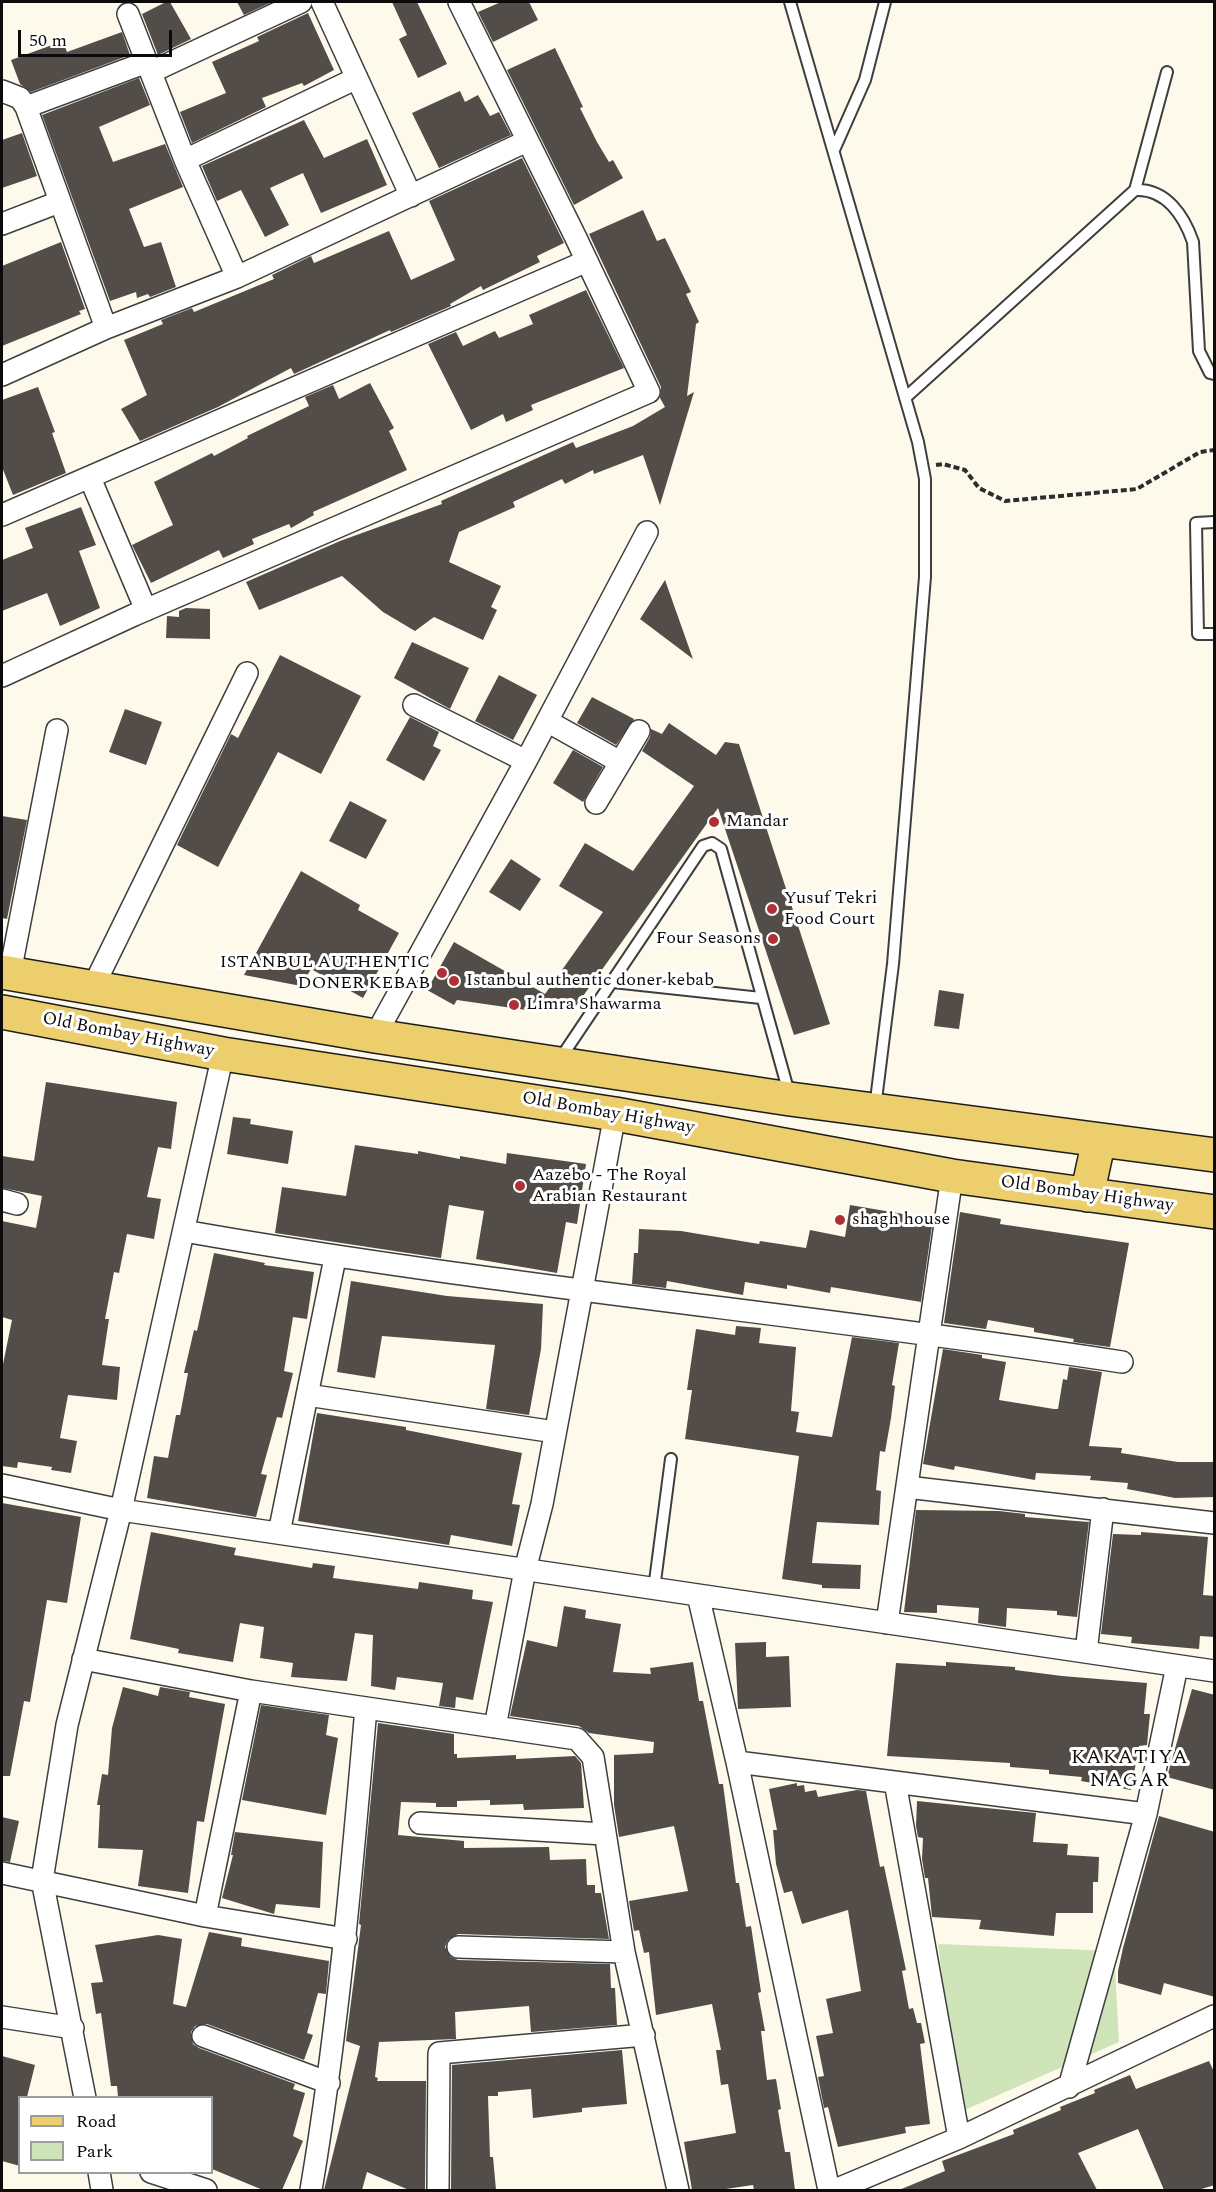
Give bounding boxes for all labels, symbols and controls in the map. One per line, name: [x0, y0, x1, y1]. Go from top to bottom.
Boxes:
scale bar: [21, 18, 176, 56]
text: 50 m: [29, 27, 67, 54]
place label: Mandar: [726, 811, 789, 833]
marker: Mandar: [707, 815, 721, 829]
place label: Yusuf Tekri Food Court: [784, 888, 877, 930]
marker: Yusuf Tekri Food Court: [765, 902, 779, 916]
place label: Four Seasons: [656, 928, 761, 950]
marker: Four Seasons: [766, 932, 780, 946]
place label: ISTANBUL AUTHENTIC DONER KEBAB: [220, 952, 430, 994]
marker: ISTANBUL AUTHENTIC DONER KEBAB: [435, 966, 449, 980]
place label: Istanbul authentic doner kebab: [466, 970, 714, 992]
marker: Istanbul authentic doner kebab: [447, 974, 461, 988]
place label: Limra Shawarma: [526, 994, 662, 1016]
marker: Limra Shawarma: [507, 998, 521, 1012]
street label: Old Bombay Highway: [40, 1009, 216, 1063]
street label: Old Bombay Highway: [520, 1088, 696, 1140]
place label: Aazebo - The Royal Arabian Restaurant: [532, 1165, 687, 1208]
street label: Old Bombay Highway: [999, 1172, 1175, 1218]
marker: Aazebo - The Royal Arabian Restaurant: [513, 1179, 527, 1193]
place label: shagh house: [852, 1209, 950, 1231]
marker: shagh house: [833, 1213, 847, 1227]
district label: KAKATIYA NAGAR: [1071, 1747, 1189, 1794]
legend: [18, 2096, 213, 2174]
text: Road: [76, 2108, 117, 2135]
text: Park: [76, 2138, 113, 2165]

